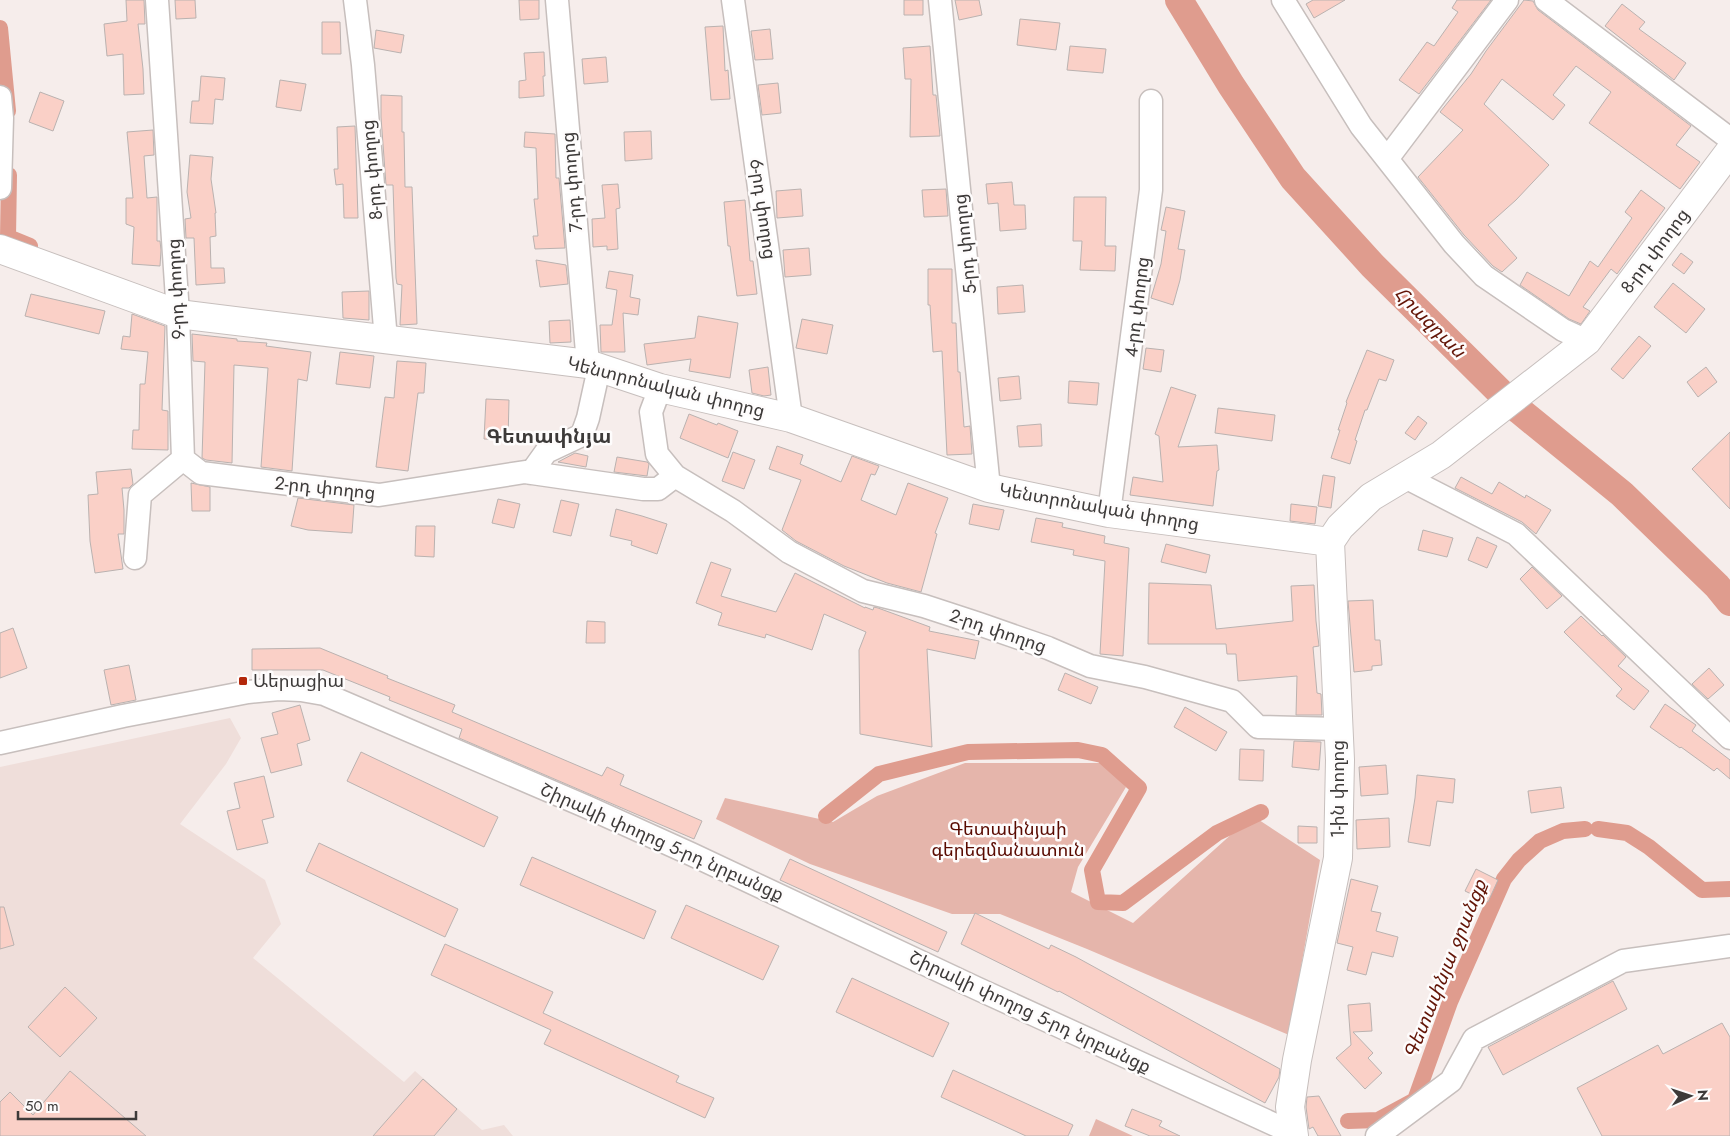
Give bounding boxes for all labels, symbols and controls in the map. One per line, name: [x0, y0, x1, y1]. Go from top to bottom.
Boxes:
street label: 8-րդ փողոց: [355, 119, 389, 221]
street label: 7-րդ փողոց: [555, 131, 589, 233]
street label: 6-րդ փողոց: [743, 157, 783, 261]
street label: 5-րդ փողոց: [947, 192, 983, 296]
street label: 8-րդ փողոց: [1614, 203, 1696, 299]
street label: 9-րդ փողոց: [160, 238, 192, 340]
street label: 4-րդ փողոց: [1118, 255, 1156, 359]
water label: Հրազդան: [1388, 280, 1473, 365]
street label: Կենտրոնական փողոց: [564, 350, 768, 424]
district label: Գետափնյա: [486, 422, 612, 451]
street label: 2-րդ փողոց: [273, 470, 377, 506]
street label: Կենտրոնական փողոց: [997, 477, 1201, 537]
street label: 2-րդ փողոց: [946, 602, 1050, 660]
place label: Աերացիա: [253, 668, 344, 694]
marker: Աերացիա: [237, 675, 249, 687]
street label: 1-ին փողոց: [1325, 740, 1351, 838]
street label: Շիրակի փողոց 5-րդ նրբանցք: [536, 776, 788, 908]
park label: Գետափնյաի գերեզմանատուն: [931, 816, 1085, 863]
water label: Գետափնյա ջրանցք: [1397, 875, 1494, 1063]
street label: Շիրակի փողոց 5-րդ նրբանցք: [905, 944, 1155, 1080]
north arrow: [1665, 1071, 1715, 1121]
scale bar: [18, 1088, 135, 1120]
text: N: [1693, 1089, 1713, 1101]
text: 50 m: [25, 1095, 59, 1117]

